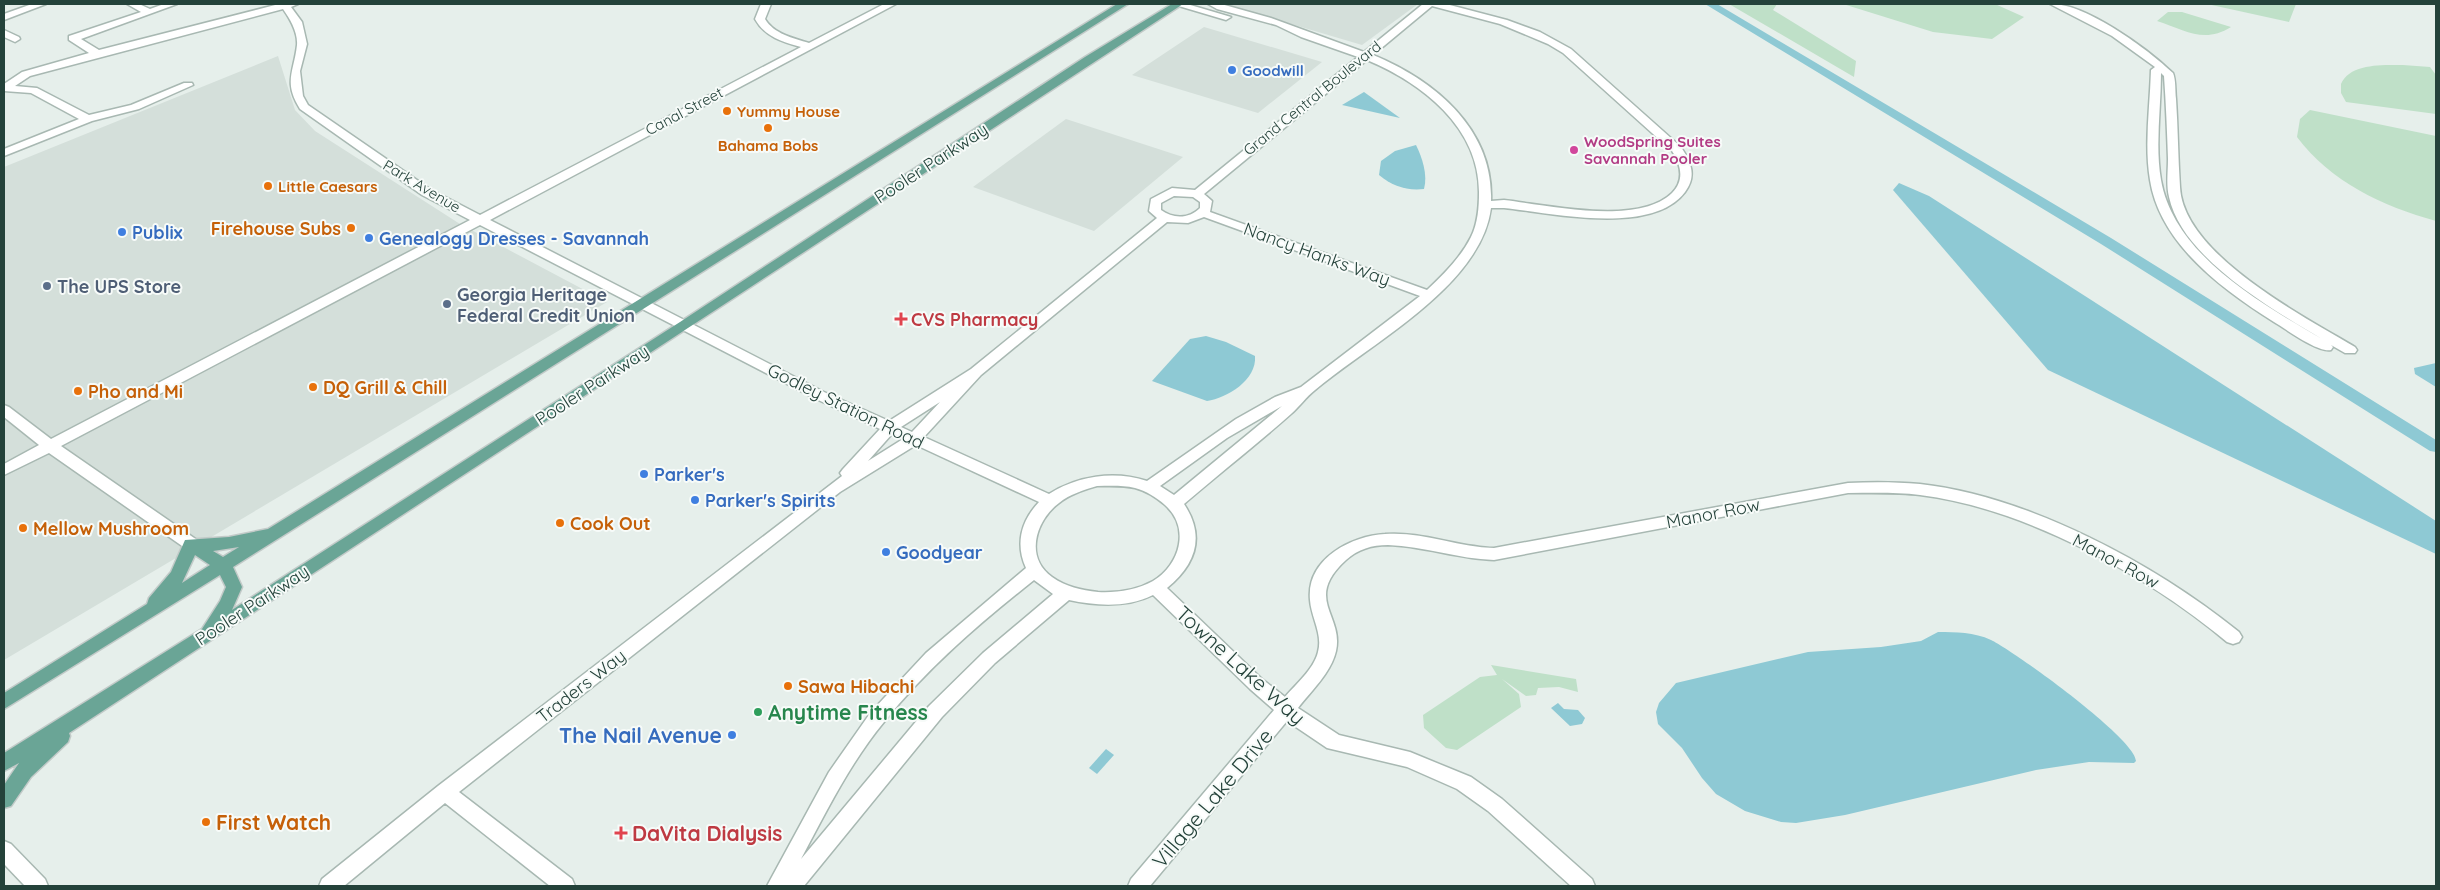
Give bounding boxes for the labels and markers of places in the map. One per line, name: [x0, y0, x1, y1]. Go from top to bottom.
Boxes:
place label: Goodwill: [1242, 61, 1304, 80]
marker: Goodwill: [1226, 64, 1238, 76]
place label: Yummy House: [737, 102, 840, 121]
marker: Yummy House: [721, 105, 733, 117]
marker: Bahama Bobs: [762, 122, 774, 134]
place label: WoodSpring Suites Savannah Pooler: [1584, 132, 1721, 168]
place label: Bahama Bobs: [718, 136, 818, 155]
marker: WoodSpring Suites Savannah Pooler: [1568, 144, 1580, 156]
place label: Little Caesars: [278, 177, 377, 196]
marker: Little Caesars: [262, 180, 274, 192]
place label: Firehouse Subs: [211, 217, 341, 240]
place label: Publix: [132, 221, 183, 244]
marker: Firehouse Subs: [345, 222, 357, 234]
marker: Publix: [116, 226, 128, 238]
place label: Genealogy Dresses - Savannah: [379, 227, 649, 250]
marker: Genealogy Dresses - Savannah: [363, 232, 375, 244]
place label: The UPS Store: [57, 275, 181, 298]
marker: The UPS Store: [41, 280, 53, 292]
place label: Georgia Heritage Federal Credit Union: [457, 283, 635, 327]
marker: Georgia Heritage Federal Credit Union: [441, 298, 453, 310]
place label: CVS Pharmacy: [911, 308, 1038, 331]
marker: CVS Pharmacy: [895, 313, 907, 325]
place label: DQ Grill & Chill: [323, 376, 447, 399]
place label: Pho and Mi: [88, 380, 183, 403]
marker: DQ Grill & Chill: [307, 381, 319, 393]
marker: Pho and Mi: [72, 385, 84, 397]
place label: Parker's: [654, 463, 725, 486]
marker: Parker's: [638, 468, 650, 480]
place label: Parker's Spirits: [705, 489, 836, 512]
marker: Parker's Spirits: [689, 494, 701, 506]
place label: Cook Out: [570, 512, 651, 535]
place label: Mellow Mushroom: [33, 517, 189, 540]
marker: Cook Out: [554, 517, 566, 529]
marker: Mellow Mushroom: [17, 522, 29, 534]
place label: Goodyear: [896, 541, 983, 564]
marker: Goodyear: [880, 546, 892, 558]
place label: Sawa Hibachi: [798, 675, 914, 698]
marker: Sawa Hibachi: [782, 680, 794, 692]
place label: Anytime Fitness: [768, 699, 928, 725]
marker: Anytime Fitness: [752, 706, 764, 718]
place label: The Nail Avenue: [559, 722, 722, 748]
marker: The Nail Avenue: [726, 729, 738, 741]
place label: First Watch: [216, 809, 331, 835]
marker: First Watch: [200, 816, 212, 828]
place label: DaVita Dialysis: [632, 820, 782, 846]
marker: DaVita Dialysis: [614, 826, 628, 840]

